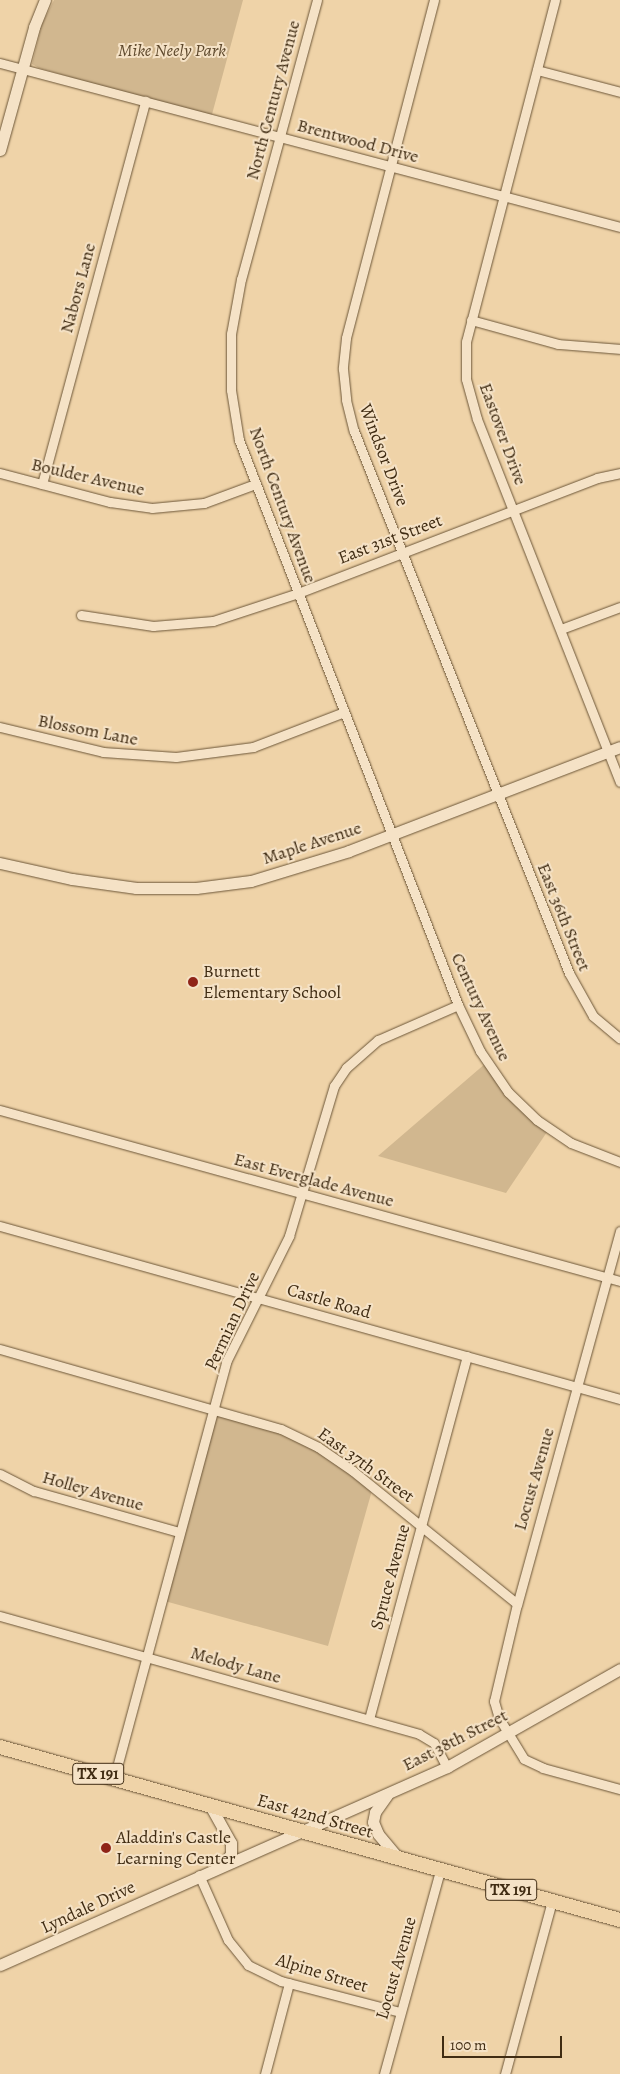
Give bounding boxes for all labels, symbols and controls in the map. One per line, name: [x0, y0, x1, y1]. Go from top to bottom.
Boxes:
street label: North Century Avenue: [241, 18, 305, 182]
park label: Mike Neely Park: [118, 39, 226, 61]
street label: Brentwood Drive: [295, 114, 421, 168]
street label: Nabors Lane: [56, 241, 100, 335]
street label: Eastover Drive: [475, 380, 531, 488]
street label: Windsor Drive: [355, 401, 413, 509]
street label: North Century Avenue: [245, 424, 321, 586]
street label: Boulder Avenue: [29, 453, 147, 501]
street label: East 31st Street: [335, 509, 445, 569]
street label: Blossom Lane: [36, 710, 140, 750]
street label: Maple Avenue: [260, 817, 364, 869]
street label: East 36th Street: [533, 860, 595, 974]
street label: Century Avenue: [447, 949, 515, 1065]
place label: Burnett Elementary School: [203, 961, 341, 1004]
marker: Burnett Elementary School: [187, 976, 199, 988]
street label: East Everglade Avenue: [232, 1148, 396, 1212]
street label: Permian Drive: [200, 1268, 264, 1374]
street label: Castle Road: [285, 1279, 373, 1323]
street label: East 37th Street: [314, 1423, 418, 1507]
street label: Locust Avenue: [509, 1425, 559, 1533]
street label: Holley Avenue: [40, 1466, 146, 1516]
street label: Spruce Avenue: [366, 1522, 414, 1632]
street label: Melody Lane: [188, 1642, 284, 1688]
street label: East 38th Street: [399, 1704, 511, 1776]
road number: TX 191: [72, 1760, 124, 1788]
street label: East 42nd Street: [255, 1789, 375, 1843]
place label: Aladdin's Castle Learning Center: [116, 1827, 236, 1870]
marker: Aladdin's Castle Learning Center: [100, 1842, 112, 1854]
street label: Lyndale Drive: [38, 1876, 138, 1938]
road number: TX 191: [485, 1876, 537, 1904]
street label: Locust Avenue: [371, 1914, 421, 2022]
street label: Alpine Street: [273, 1949, 371, 1997]
scale bar: [445, 2026, 565, 2058]
text: 100 m: [450, 2035, 487, 2055]

